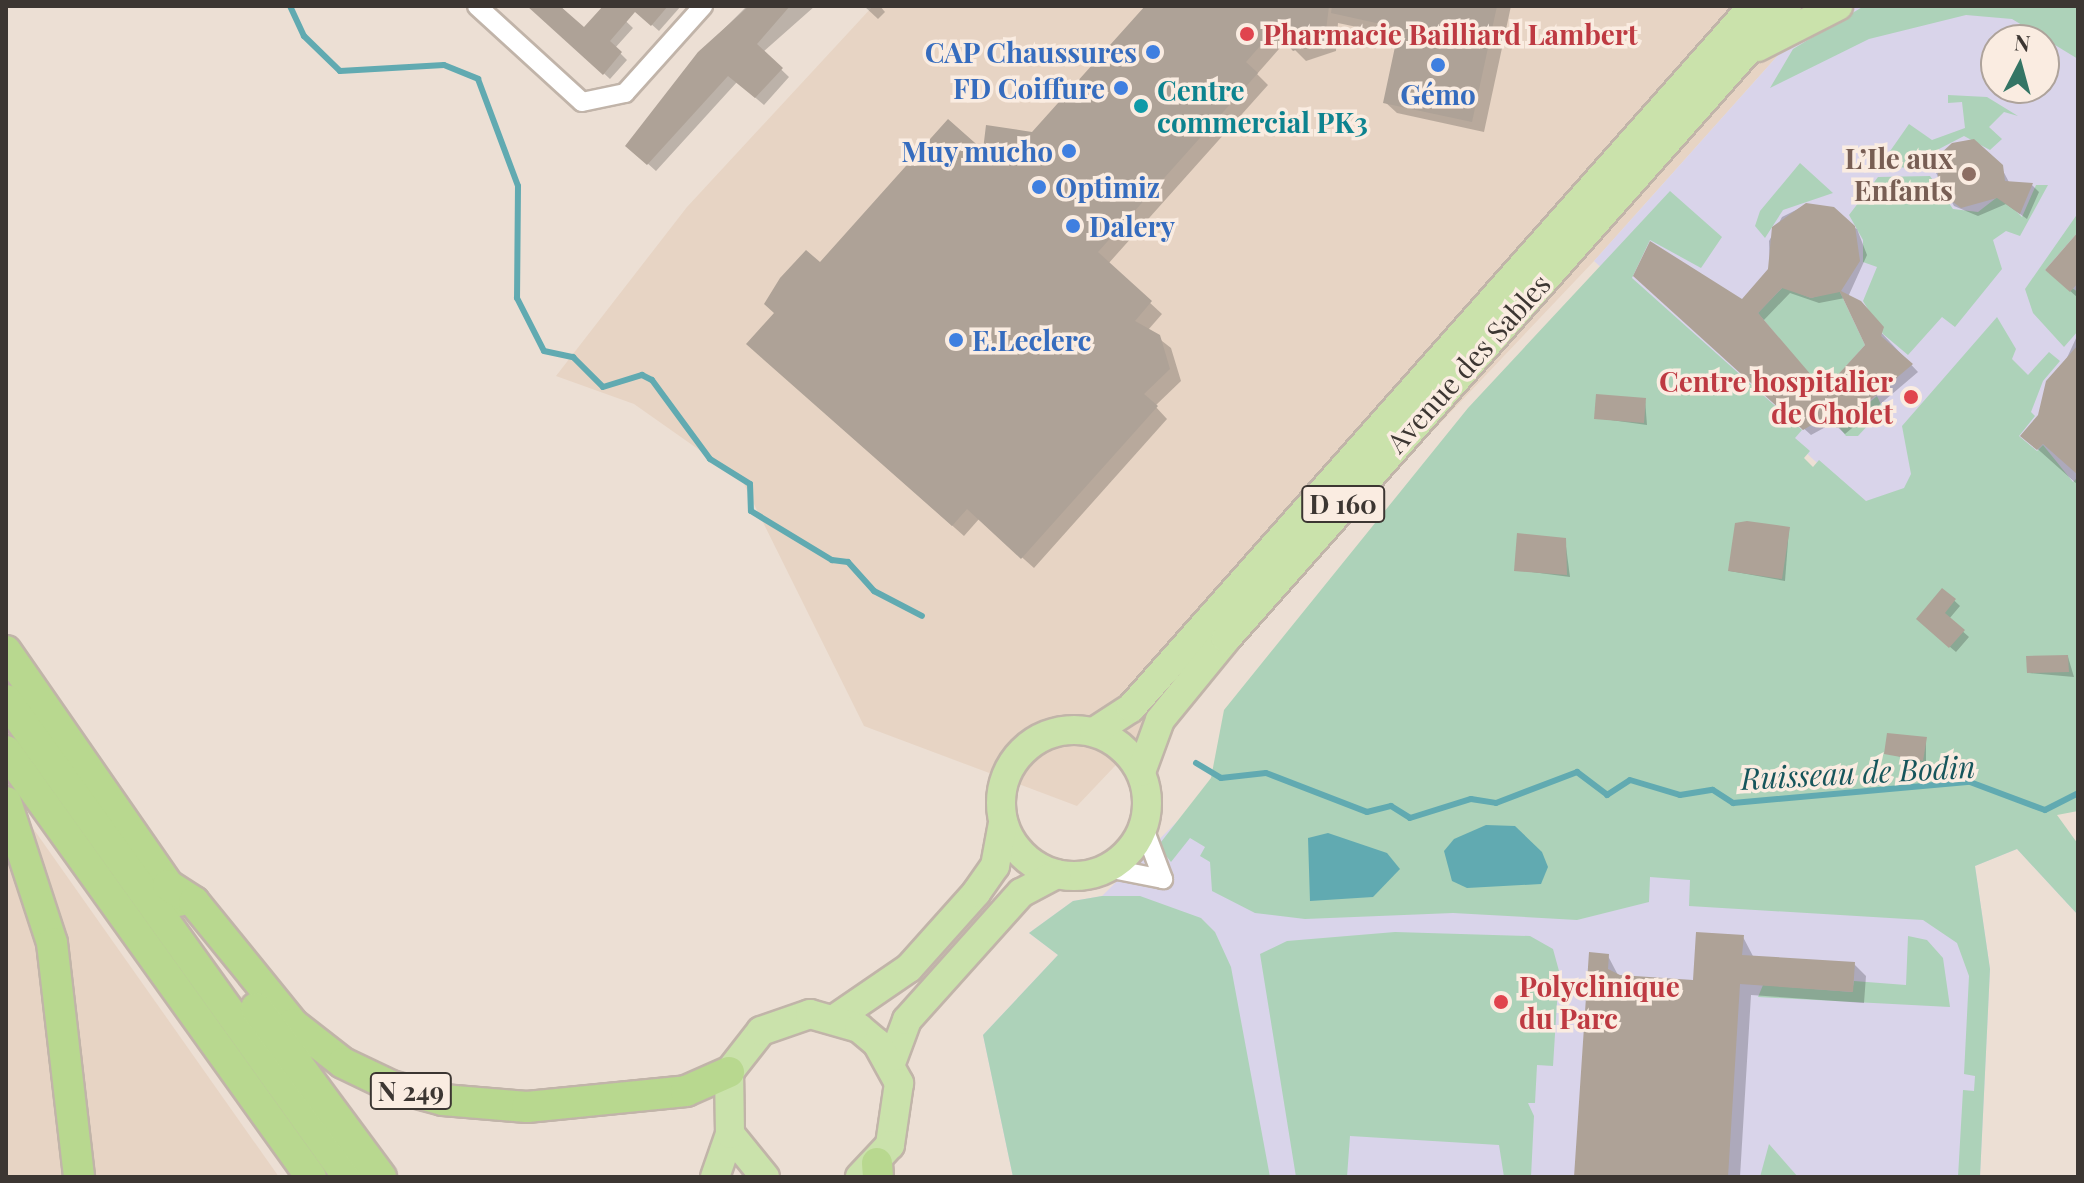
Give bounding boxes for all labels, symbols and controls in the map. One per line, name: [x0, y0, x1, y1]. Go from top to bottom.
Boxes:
place label: Pharmacie Bailliard Lambert: [1263, 17, 1638, 51]
north arrow: [1980, 24, 2060, 104]
marker: Pharmacie Bailliard Lambert: [1238, 25, 1256, 43]
text: N: [2013, 26, 2032, 58]
place label: CAP Chaussures: [924, 35, 1137, 69]
marker: CAP Chaussures: [1144, 43, 1162, 61]
marker: Gémo: [1429, 56, 1447, 74]
place label: FD Coiffure: [953, 71, 1105, 105]
place label: Centre commercial PK3: [1157, 73, 1368, 139]
place label: Gémo: [1400, 77, 1476, 111]
marker: FD Coiffure: [1112, 79, 1130, 97]
marker: Centre commercial PK3: [1132, 97, 1150, 115]
place label: Muy mucho: [900, 134, 1053, 168]
place label: L’Ile aux Enfants: [1845, 141, 1953, 207]
marker: Muy mucho: [1060, 142, 1078, 160]
marker: L’Ile aux Enfants: [1960, 165, 1978, 183]
place label: Optimiz: [1055, 170, 1160, 204]
marker: Optimiz: [1030, 178, 1048, 196]
place label: Dalery: [1089, 209, 1175, 243]
marker: Dalery: [1064, 217, 1082, 235]
street label: Avenue des Sables: [1379, 267, 1557, 459]
place label: E.Leclerc: [972, 323, 1091, 357]
marker: E.Leclerc: [947, 331, 965, 349]
place label: Centre hospitalier de Cholet: [1659, 364, 1893, 430]
marker: Centre hospitalier de Cholet: [1900, 386, 1922, 408]
road number: D 160: [1301, 482, 1385, 526]
water label: Ruisseau de Bodin: [1740, 748, 1976, 796]
place label: Polyclinique du Parc: [1519, 969, 1680, 1035]
marker: Polyclinique du Parc: [1490, 991, 1512, 1013]
road number: N 249: [369, 1069, 453, 1113]

